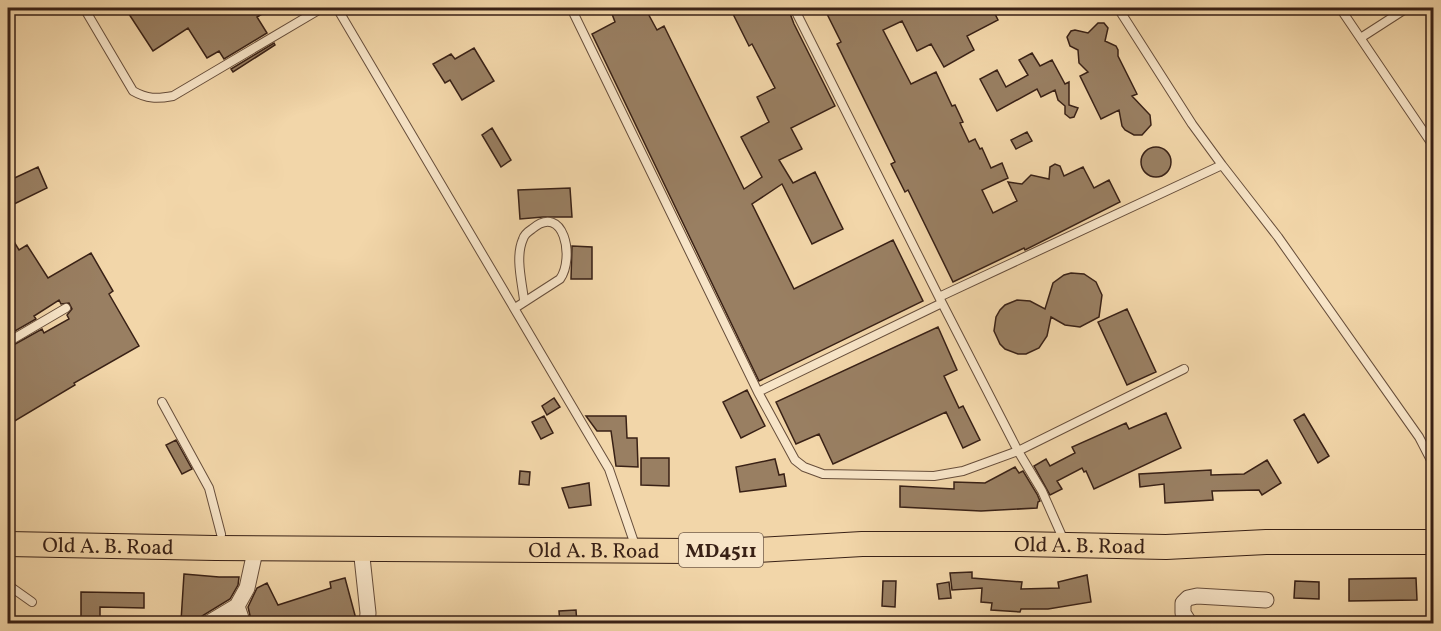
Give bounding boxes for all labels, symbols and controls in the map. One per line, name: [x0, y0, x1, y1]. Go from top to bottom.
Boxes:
street label: Old A. B. Road: [1014, 531, 1146, 563]
street label: Old A. B. Road: [42, 532, 174, 563]
road number: MD4511: [679, 533, 763, 567]
street label: Old A. B. Road: [528, 537, 660, 567]

